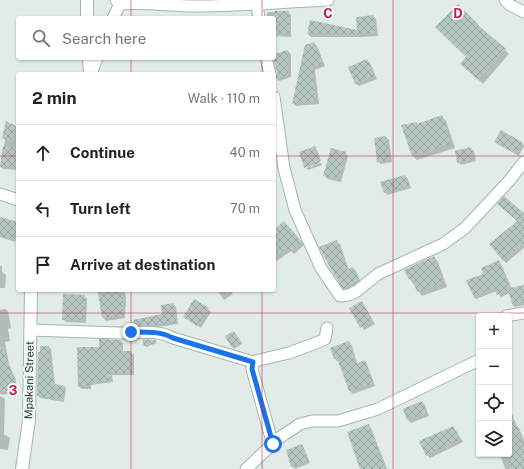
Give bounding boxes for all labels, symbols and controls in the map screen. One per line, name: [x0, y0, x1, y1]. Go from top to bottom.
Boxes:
text: C: [323, 6, 333, 21]
text: D: [453, 6, 463, 21]
search box: [16, 16, 276, 60]
icon: search: [30, 27, 52, 49]
text: Search here: [62, 30, 146, 47]
text: 2 min: [32, 88, 77, 108]
text: Walk · 110 m: [188, 91, 260, 106]
icon: ahead: [32, 142, 54, 164]
text: Continue: [70, 144, 135, 161]
text: 40 m: [229, 145, 260, 160]
icon: left: [32, 198, 54, 220]
text: Turn left: [70, 200, 131, 217]
text: 70 m: [230, 201, 260, 216]
icon: arrive: [32, 254, 54, 276]
text: Arrive at destination: [70, 256, 215, 273]
map controls: [476, 313, 512, 457]
button: +: [476, 313, 512, 349]
route end: [122, 323, 140, 341]
street label: Mpakani Street: [22, 341, 36, 419]
button: −: [476, 349, 512, 385]
text: 3: [9, 383, 18, 398]
button: locate: [476, 385, 512, 421]
button: layers: [476, 421, 512, 457]
route start: [264, 435, 282, 453]

